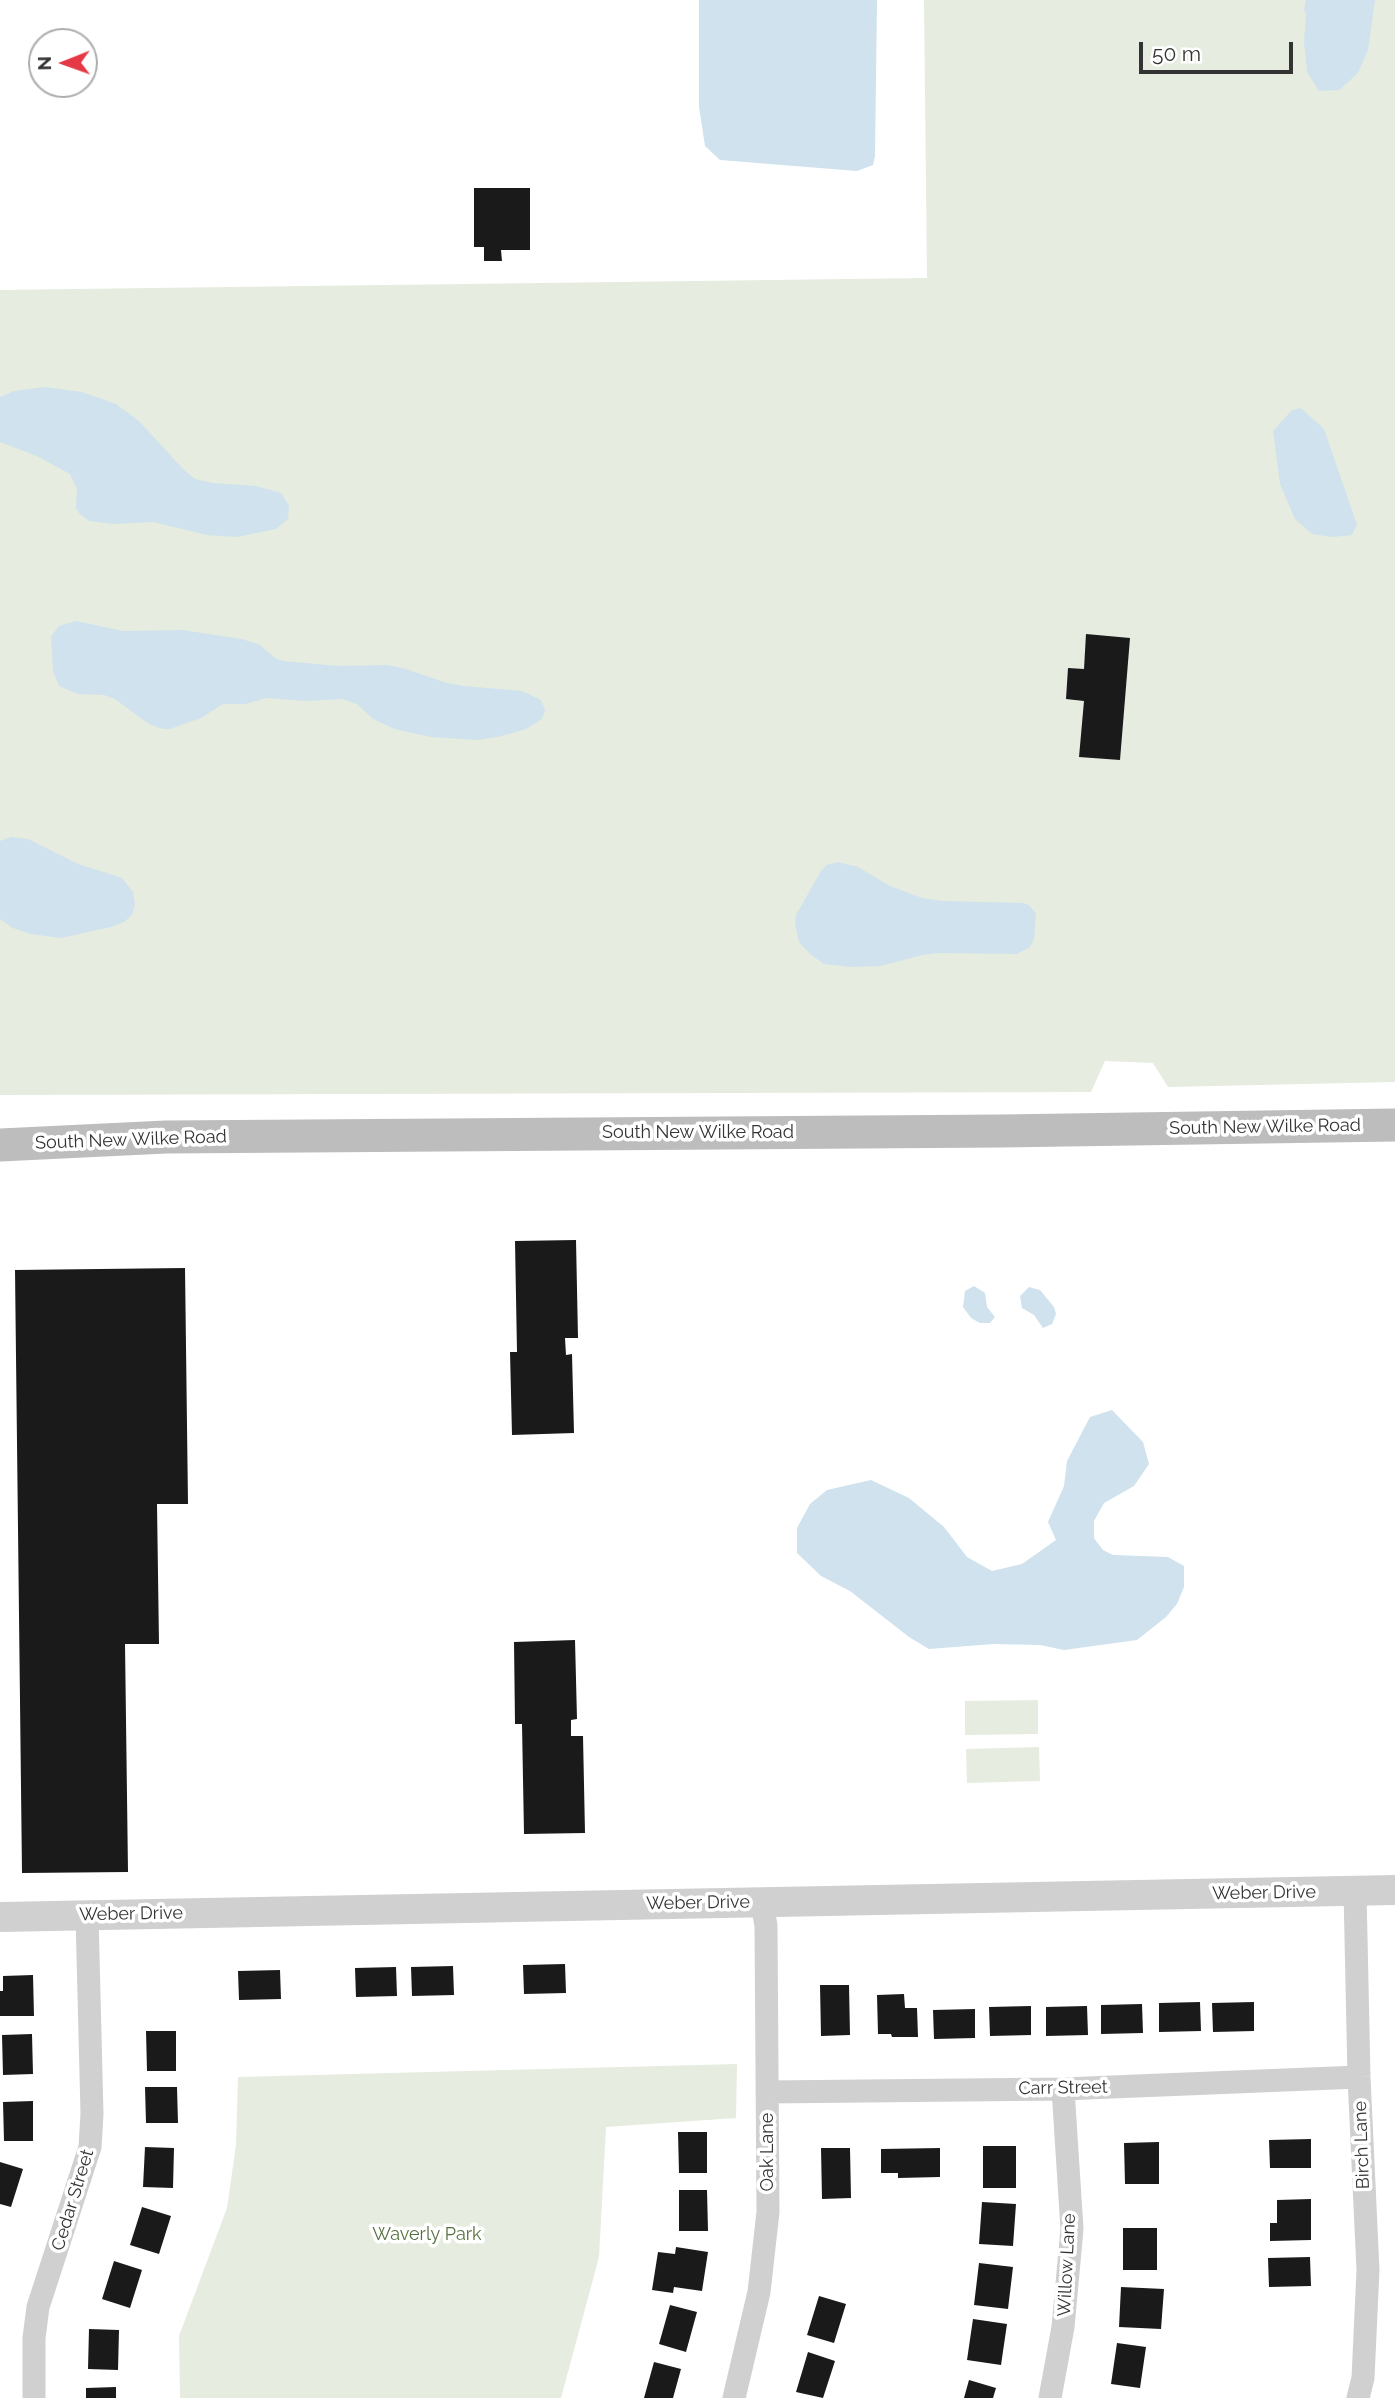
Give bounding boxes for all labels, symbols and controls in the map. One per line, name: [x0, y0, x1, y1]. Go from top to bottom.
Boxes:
north arrow: [28, 28, 98, 98]
scale bar: [1143, 28, 1297, 72]
text: 50 m: [1152, 41, 1201, 66]
text: N: [33, 56, 55, 71]
street label: South New Wilke Road: [1169, 1115, 1361, 1139]
street label: South New Wilke Road: [602, 1122, 794, 1144]
street label: South New Wilke Road: [35, 1126, 227, 1154]
street label: Weber Drive: [1212, 1881, 1316, 1905]
street label: Weber Drive: [646, 1891, 750, 1915]
street label: Weber Drive: [79, 1902, 183, 1926]
street label: Carr Street: [1018, 2076, 1108, 2100]
street label: Birch Lane: [1350, 2101, 1374, 2189]
street label: Oak Lane: [757, 2113, 779, 2191]
street label: Cedar Street: [47, 2147, 99, 2253]
street label: Willow Lane: [1054, 2213, 1080, 2317]
park label: Waverly Park: [372, 2224, 482, 2246]

